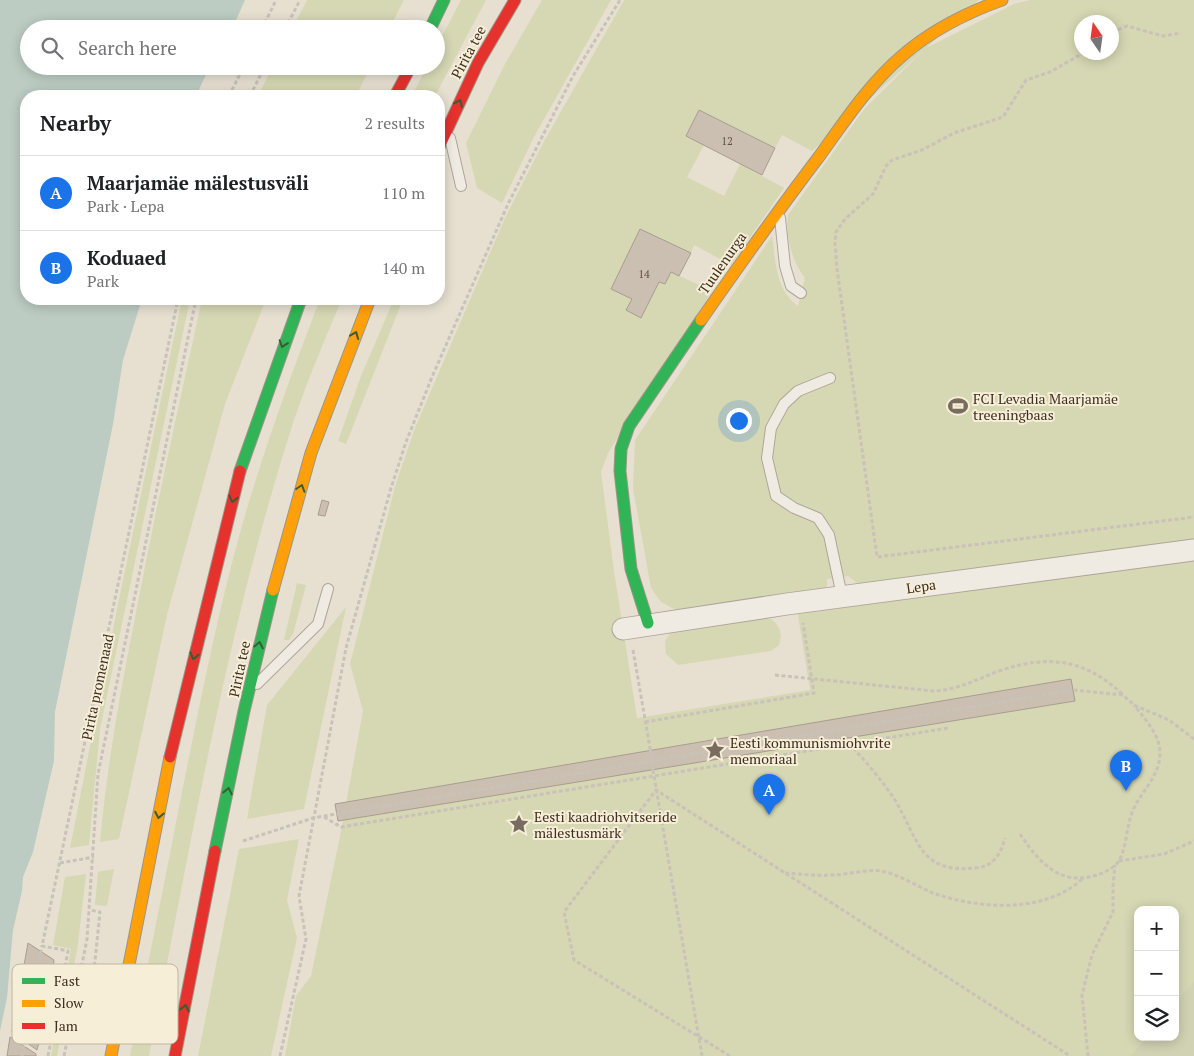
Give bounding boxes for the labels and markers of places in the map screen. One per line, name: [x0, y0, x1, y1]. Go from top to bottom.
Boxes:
place label: FCI Levadia Maarjamäe treeningbaas: [973, 389, 1118, 424]
sports icon: FCI Levadia Maarjamäe treeningbaas: [947, 395, 969, 417]
place label: Eesti kommunismiohvrite memoriaal: [730, 733, 891, 768]
place icon: Eesti kommunismiohvrite memoriaal: [704, 739, 726, 761]
pin: B: [1110, 750, 1142, 791]
pin: A: [753, 774, 785, 815]
place label: Eesti kaadriohvitseride mälestusmärk: [534, 807, 677, 842]
place icon: Eesti kaadriohvitseride mälestusmärk: [508, 813, 530, 835]

